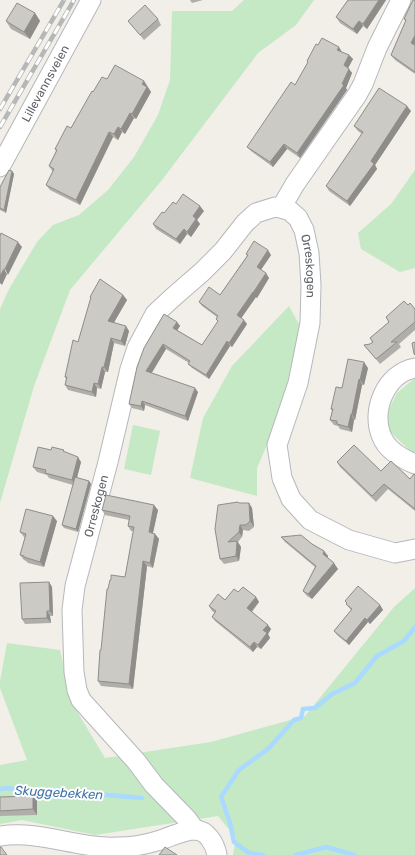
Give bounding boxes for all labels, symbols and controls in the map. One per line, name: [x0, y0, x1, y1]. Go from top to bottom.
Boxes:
street label: Lillevannsveien: [19, 43, 72, 125]
street label: Orreskogen: [298, 233, 318, 298]
street label: Orreskogen: [81, 473, 111, 539]
water label: Skuggebekken: [14, 783, 104, 803]

